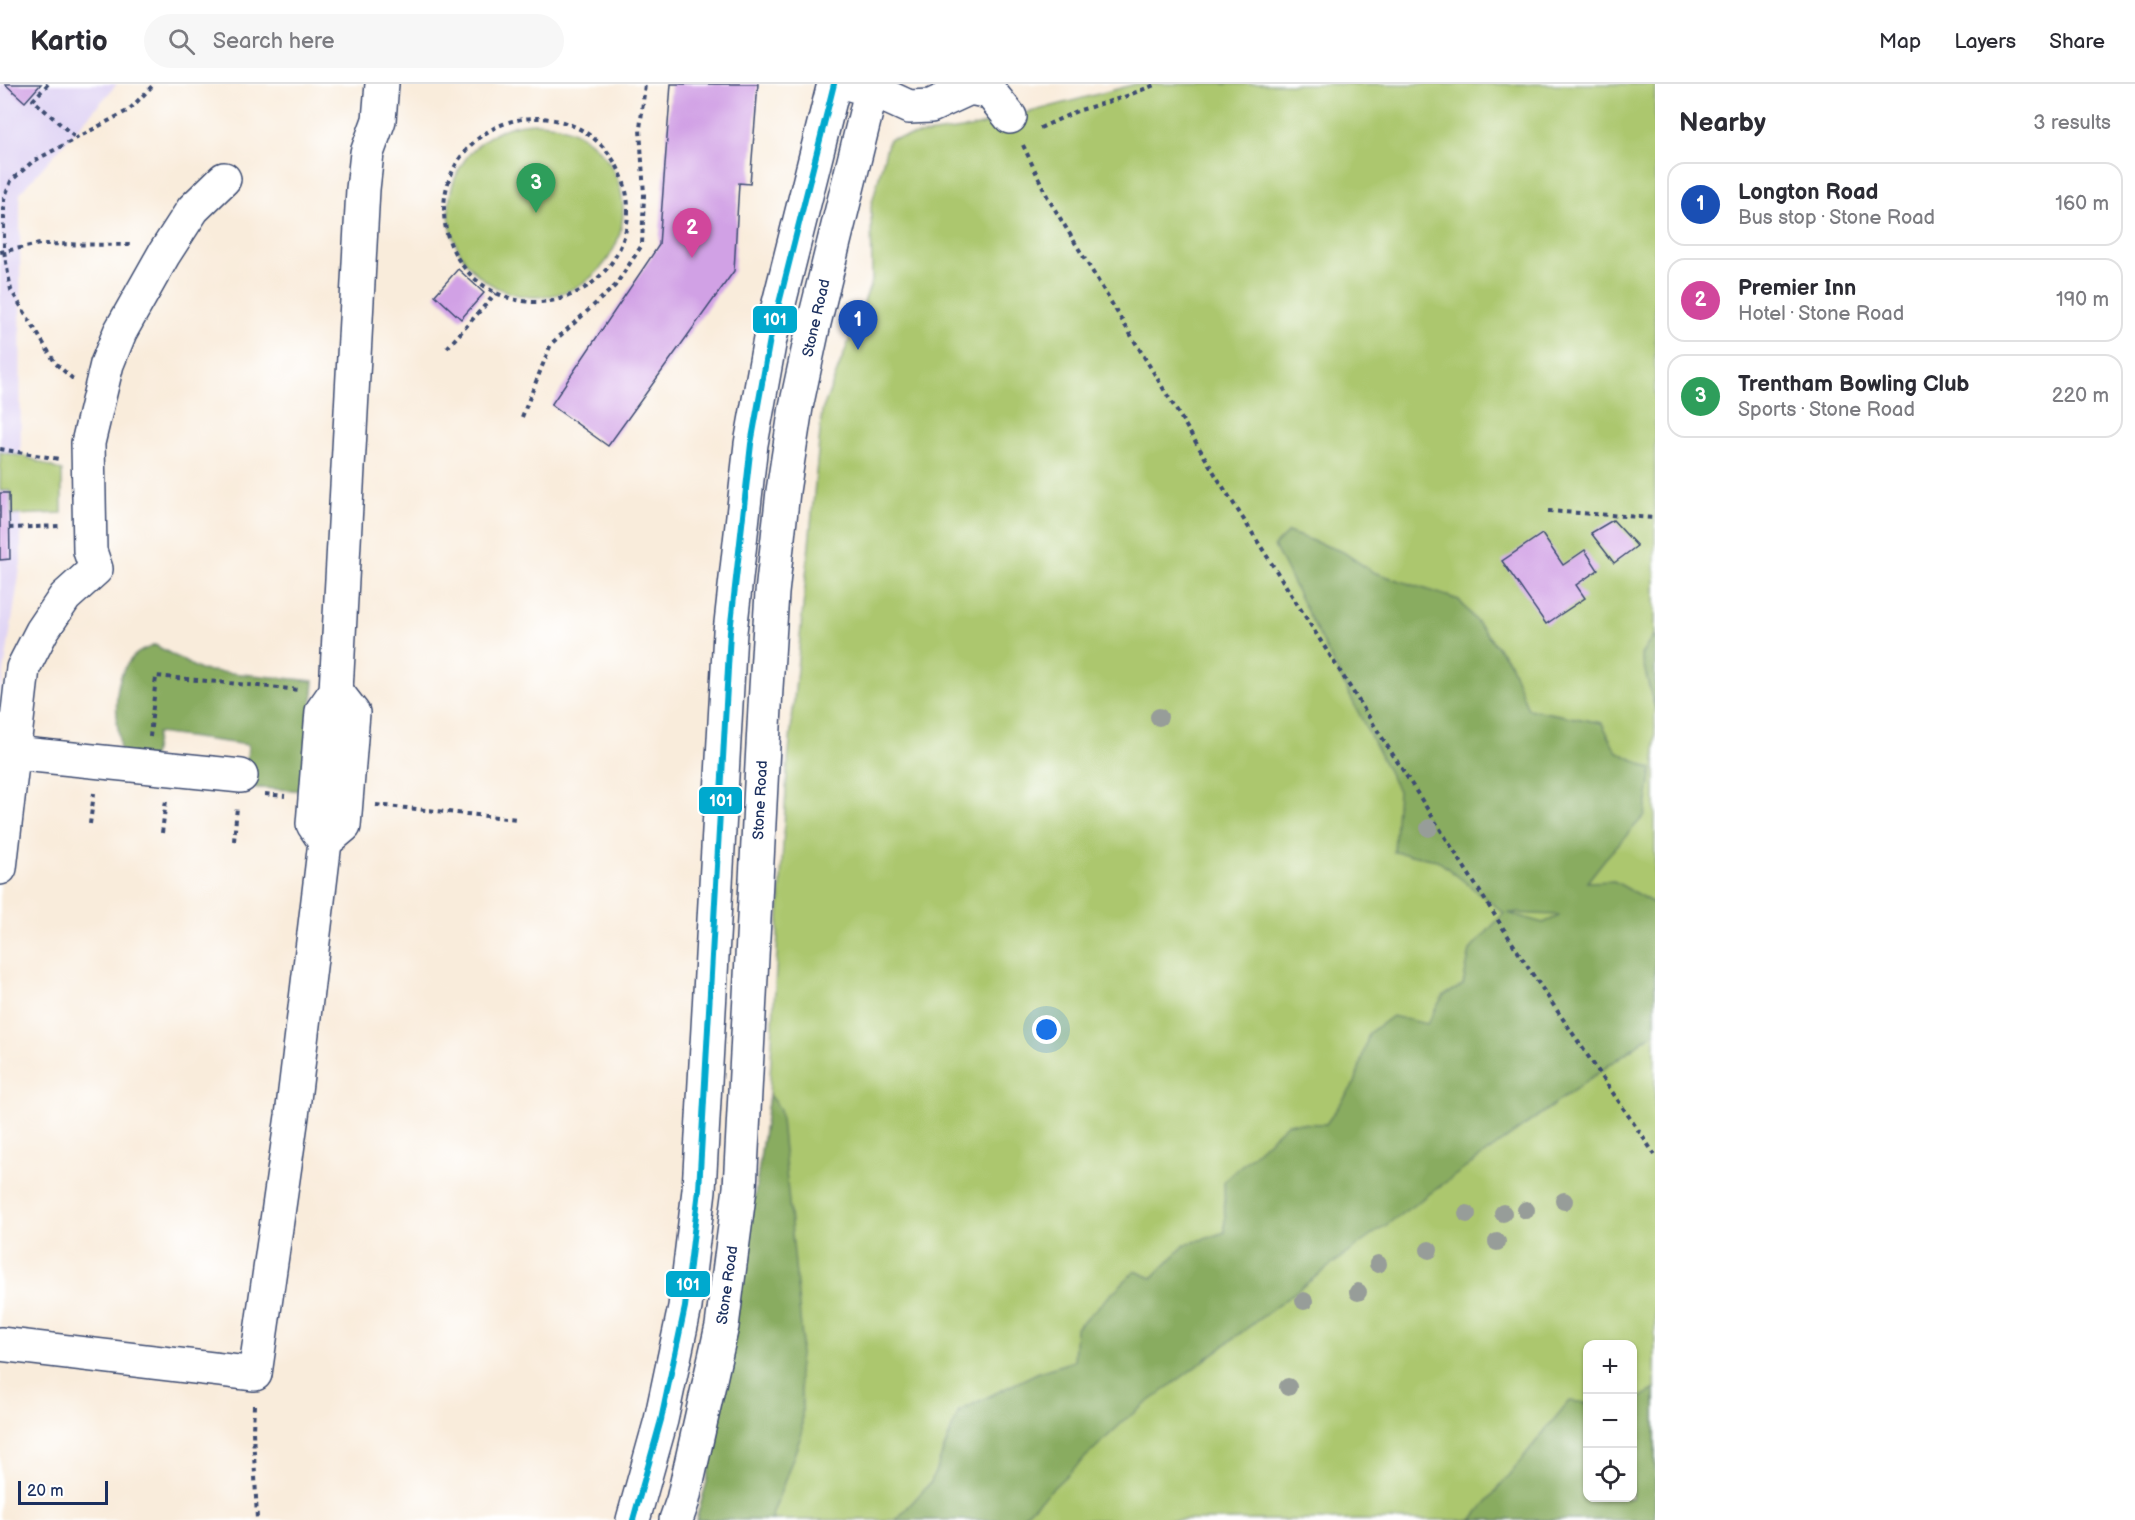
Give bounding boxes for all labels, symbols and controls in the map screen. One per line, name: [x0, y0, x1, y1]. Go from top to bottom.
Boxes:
search box: [144, 14, 564, 68]
text: Kartio: [30, 25, 108, 58]
icon: search: [165, 25, 198, 58]
text: Search here: [213, 28, 335, 55]
text: Map: [1879, 29, 1921, 54]
text: Layers: [1954, 29, 2016, 54]
text: Share: [2049, 29, 2105, 54]
text: Nearby: [1679, 108, 1766, 139]
text: 3 results: [2033, 111, 2111, 135]
pin: 3: [516, 164, 556, 213]
text: Longton Road: [1738, 179, 1878, 206]
text: 1: [1696, 192, 1705, 216]
text: 160 m: [2055, 192, 2109, 216]
text: Bus stop · Stone Road: [1738, 206, 1935, 230]
pin: 2: [672, 208, 712, 258]
text: Premier Inn: [1738, 275, 1856, 302]
street label: Stone Road: [798, 277, 835, 359]
text: 2: [1695, 288, 1706, 312]
text: 190 m: [2056, 288, 2109, 312]
pin: 1: [838, 300, 878, 350]
text: Hotel · Stone Road: [1738, 302, 1904, 326]
line badge: 101: [752, 305, 798, 334]
text: 101: [763, 311, 787, 330]
text: Trentham Bowling Club: [1738, 371, 1969, 398]
text: 3: [1695, 384, 1706, 408]
text: 220 m: [2052, 384, 2109, 408]
text: Sports · Stone Road: [1738, 398, 1915, 422]
street label: Stone Road: [749, 760, 772, 840]
line badge: 101: [698, 786, 743, 815]
text: 101: [709, 792, 733, 811]
your location: [1032, 1015, 1061, 1044]
street label: Stone Road: [713, 1244, 742, 1326]
line badge: 101: [665, 1270, 711, 1298]
text: 101: [676, 1276, 700, 1295]
map controls: [1583, 1340, 1637, 1502]
button: +: [1583, 1340, 1637, 1394]
button: −: [1583, 1394, 1637, 1448]
button: locate: [1583, 1448, 1637, 1502]
scale bar: [18, 1478, 108, 1506]
text: 20 m: [27, 1482, 63, 1501]

